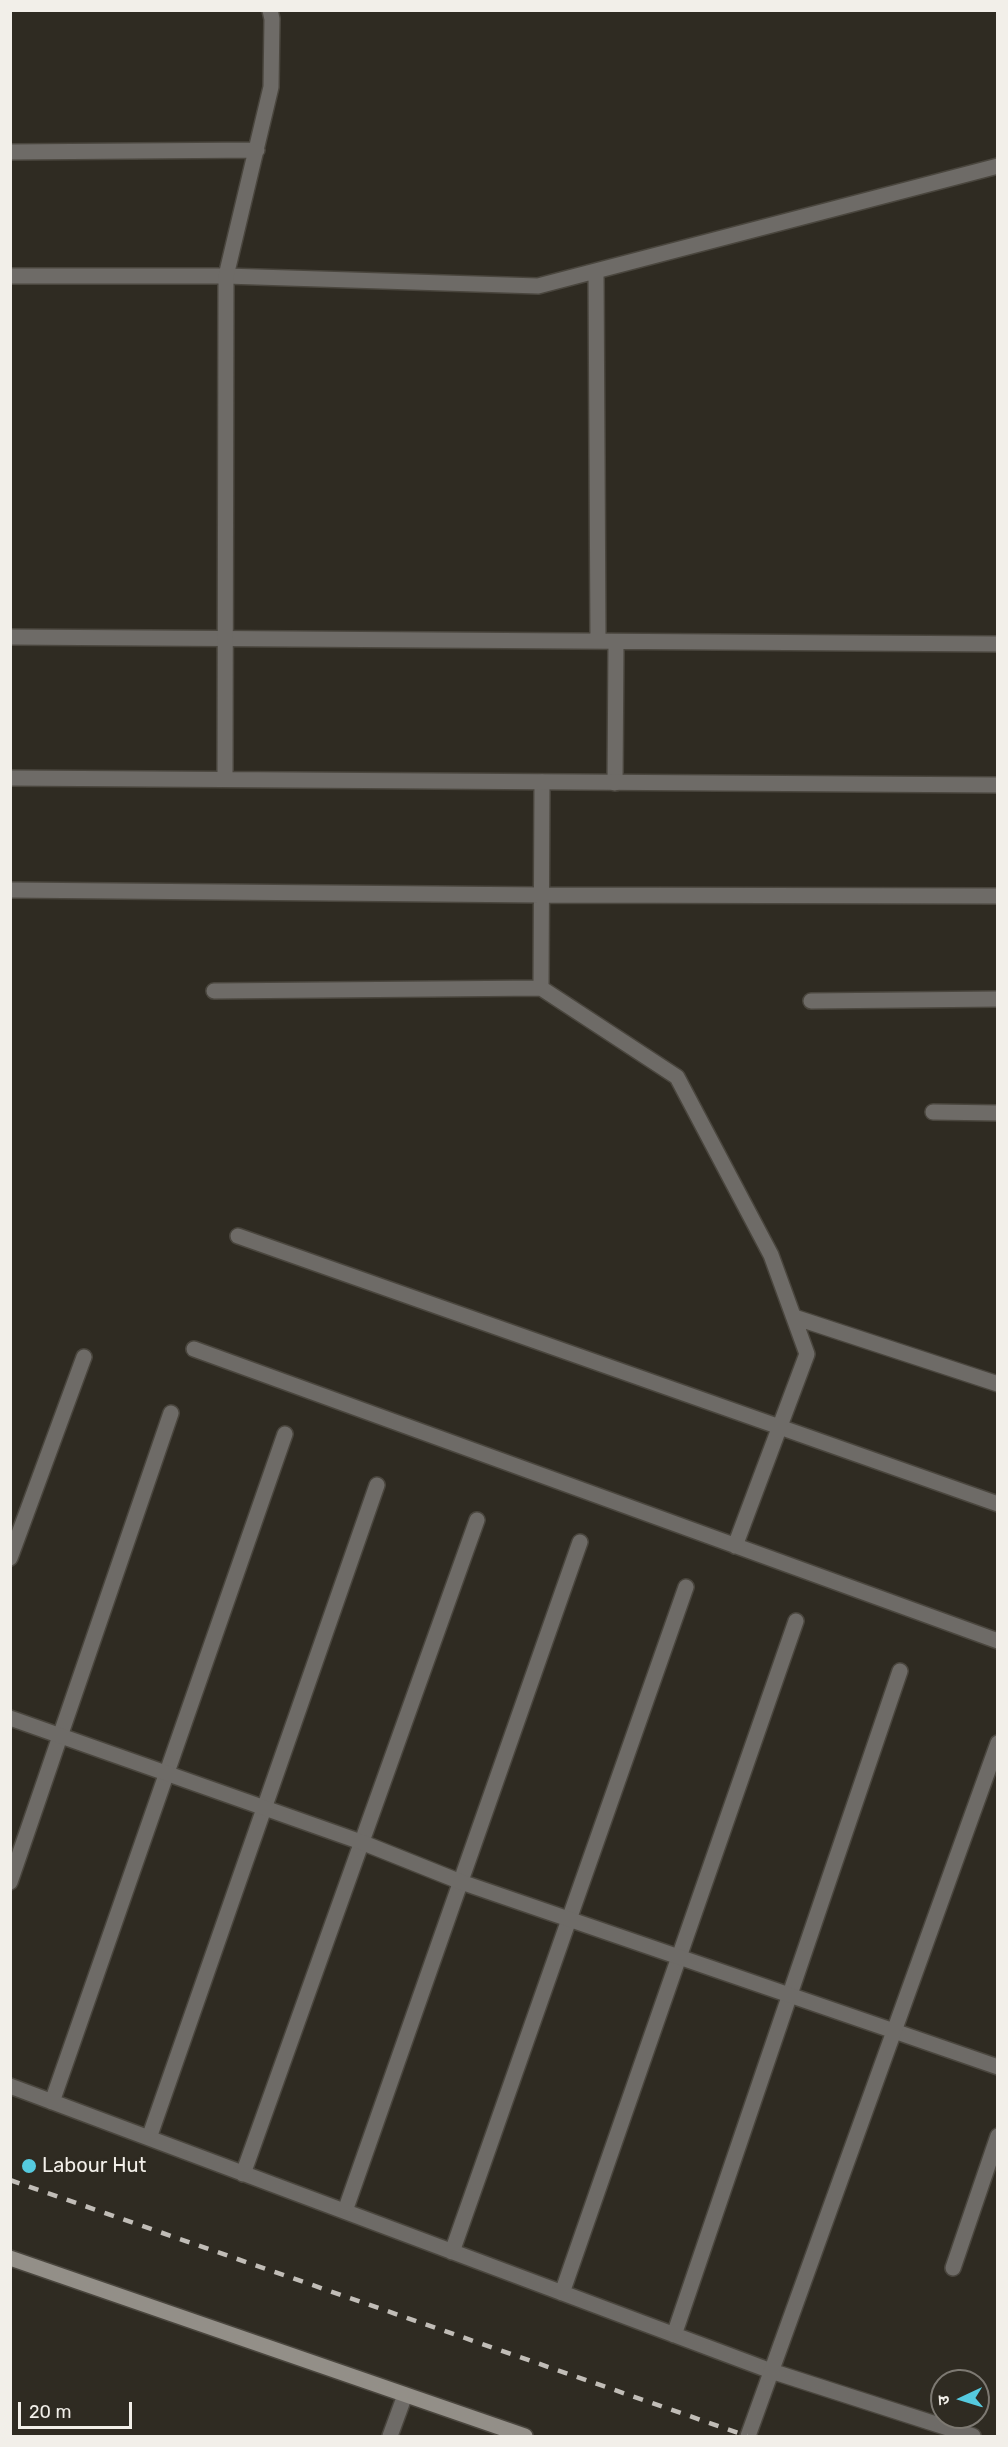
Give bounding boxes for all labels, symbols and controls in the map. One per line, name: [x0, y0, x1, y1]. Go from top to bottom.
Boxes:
place label: Labour Hut: [42, 2154, 146, 2178]
marker: Labour Hut: [20, 2157, 38, 2175]
north arrow: [930, 2369, 990, 2429]
scale bar: [21, 2390, 135, 2428]
text: उ: [934, 2395, 953, 2405]
text: 20 m: [29, 2401, 71, 2423]

